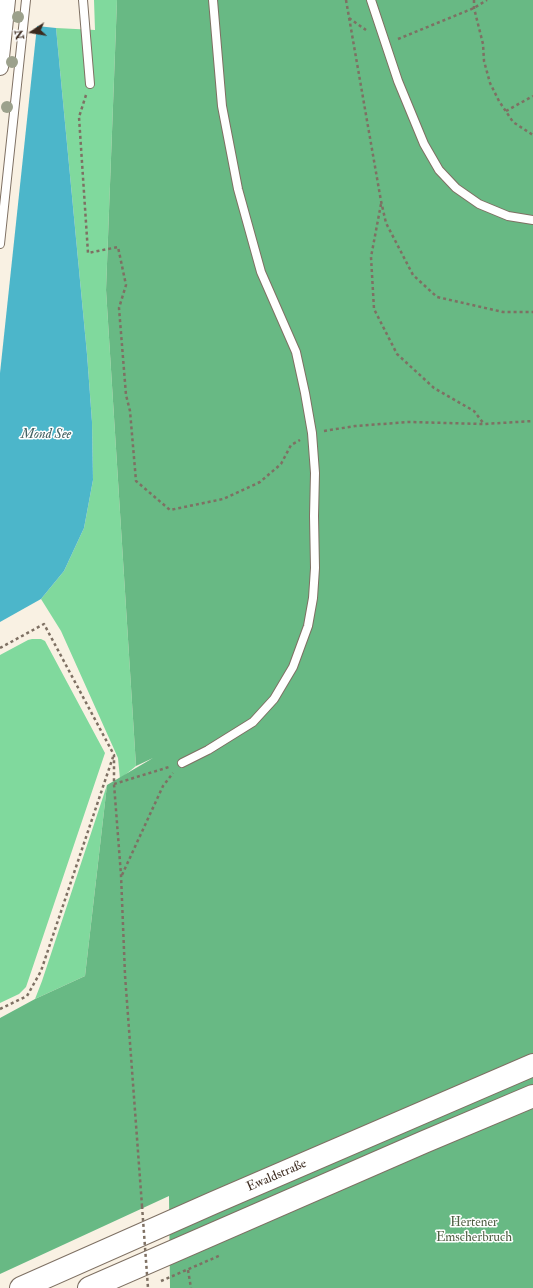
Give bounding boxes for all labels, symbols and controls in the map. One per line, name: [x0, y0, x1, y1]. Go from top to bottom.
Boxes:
north arrow: [12, 12, 52, 52]
text: N: [12, 28, 27, 41]
water label: Mond See: [21, 427, 71, 443]
street label: Ewaldstraße: [245, 1156, 309, 1196]
park label: Hertener Emscherbruch: [436, 1215, 512, 1246]

